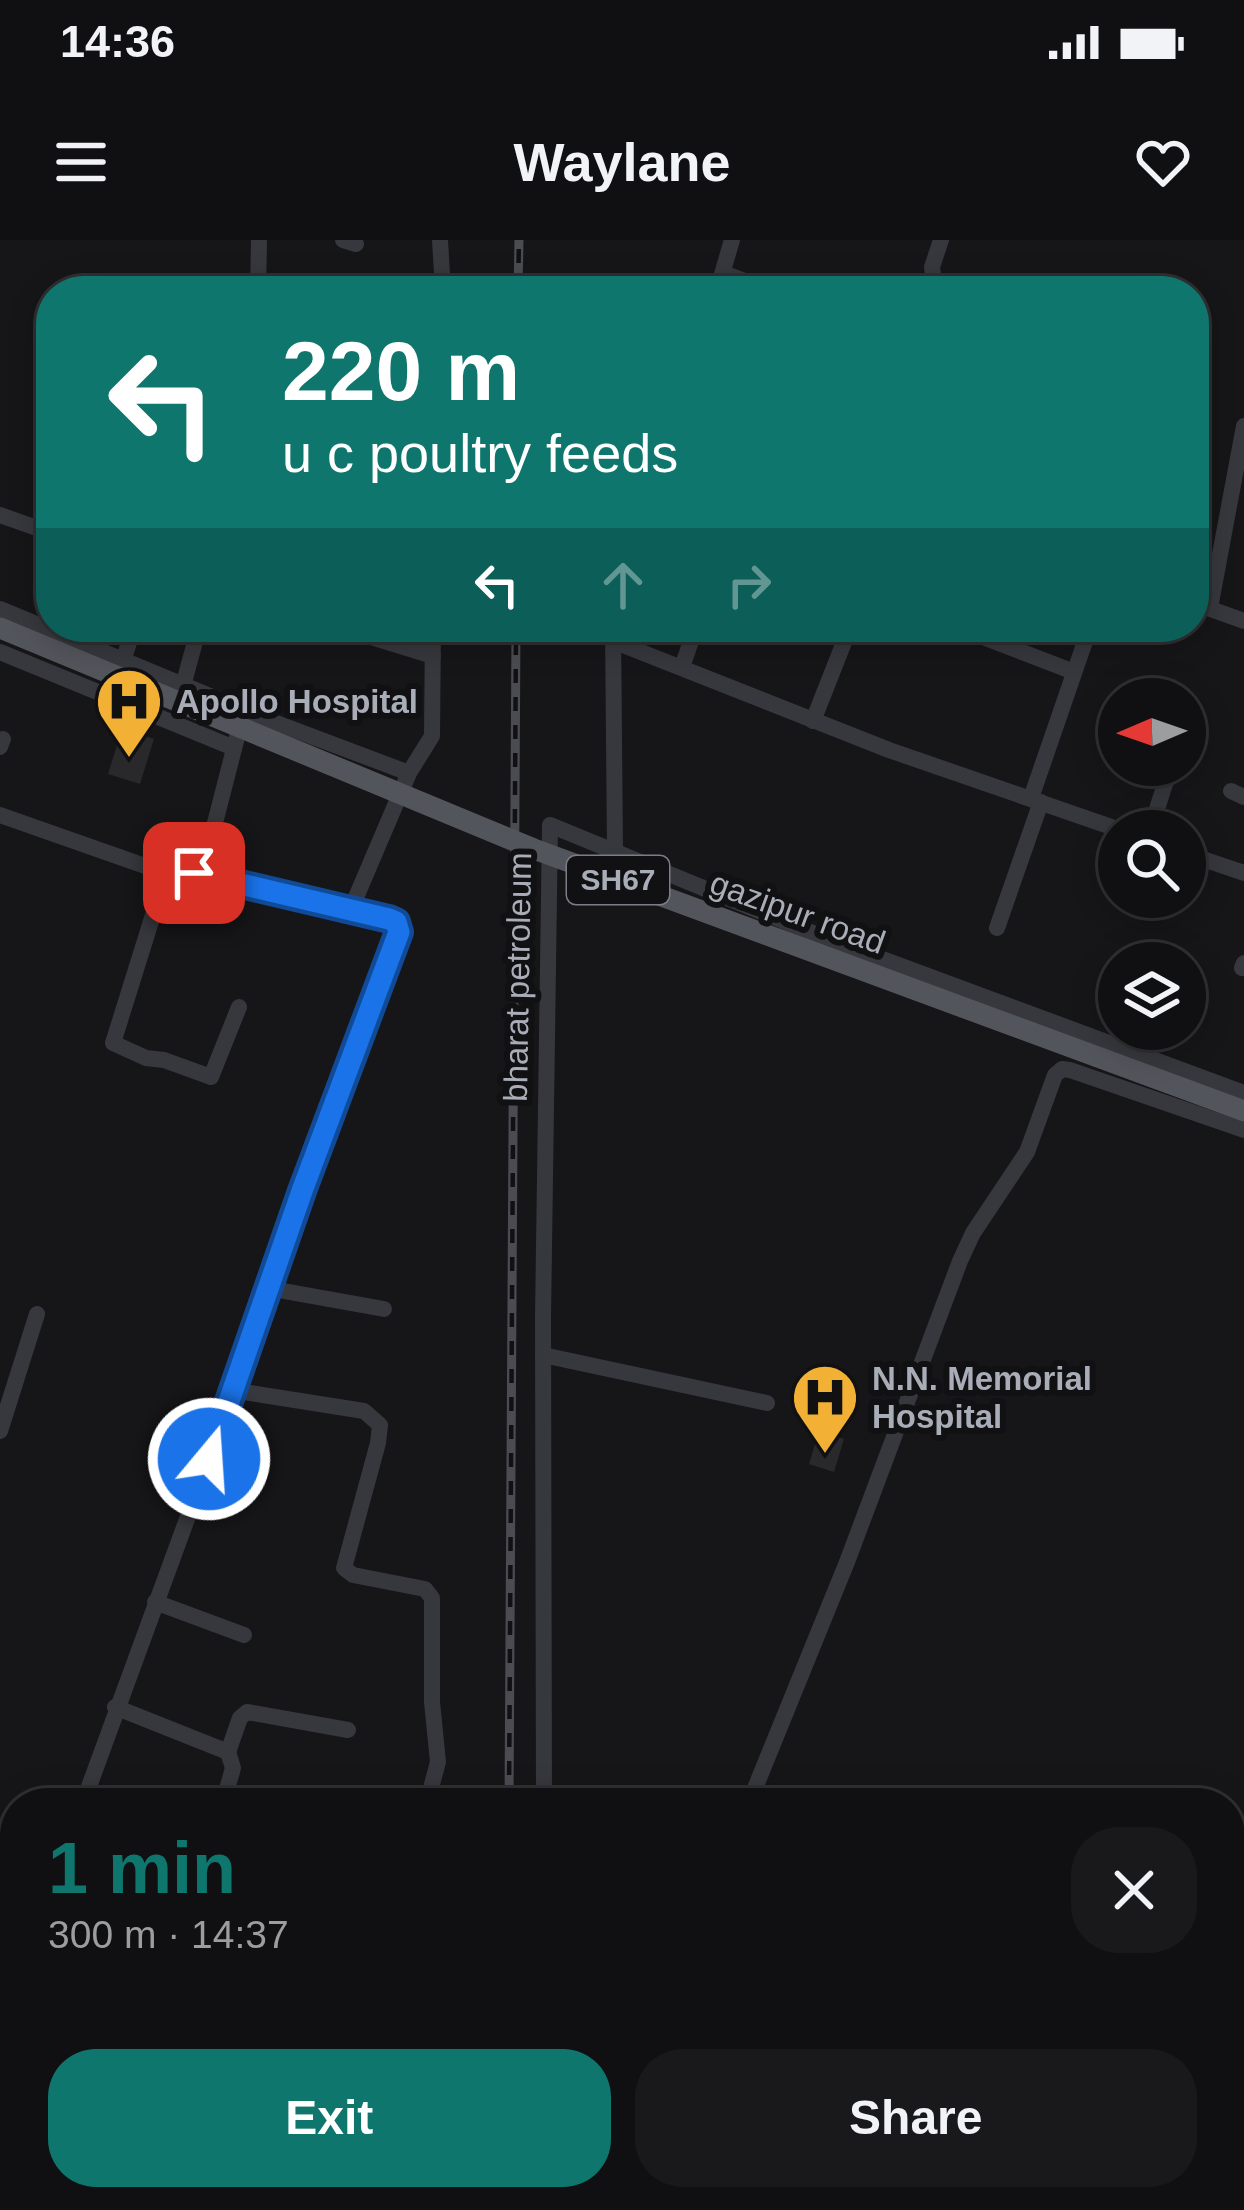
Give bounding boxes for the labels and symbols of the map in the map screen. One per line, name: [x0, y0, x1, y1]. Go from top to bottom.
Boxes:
hospital icon: Apollo Hospital: [94, 666, 164, 760]
north arrow: [1098, 678, 1206, 786]
place label: Apollo Hospital: [176, 683, 418, 720]
pin: [143, 822, 245, 924]
street label: bharat petroleum: [497, 852, 538, 1102]
road number: SH67: [567, 856, 669, 904]
street label: gazipur road: [705, 864, 890, 961]
place label: N.N. Memorial Hospital: [872, 1360, 1092, 1435]
hospital icon: N.N. Memorial Hospital: [790, 1362, 860, 1456]
position arrow: [146, 1396, 272, 1522]

